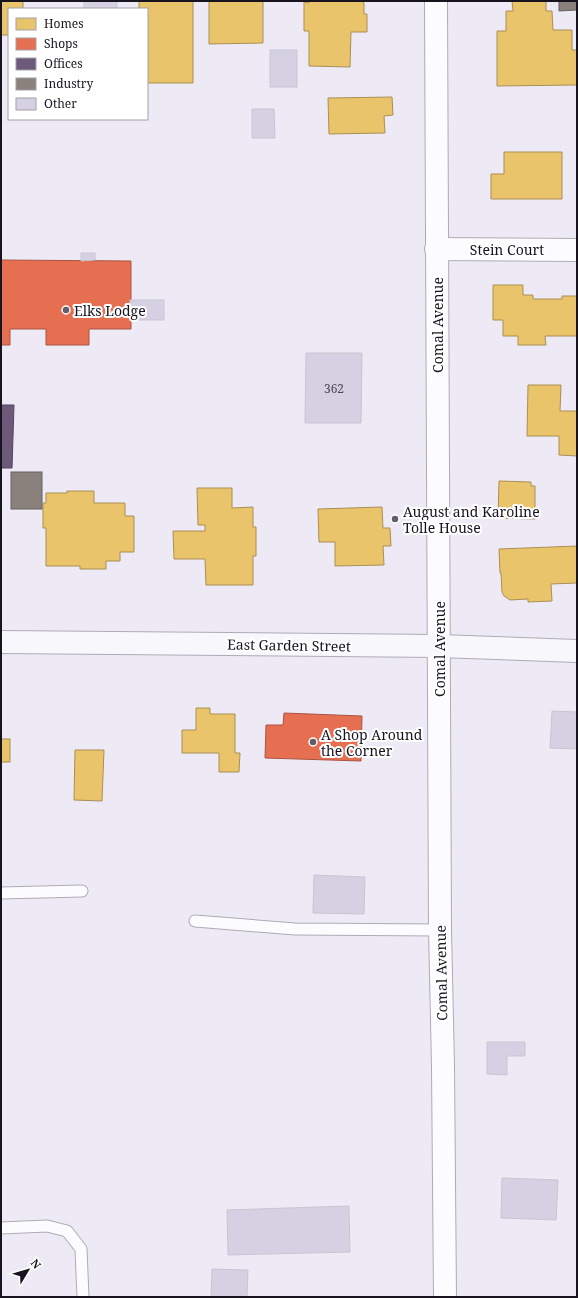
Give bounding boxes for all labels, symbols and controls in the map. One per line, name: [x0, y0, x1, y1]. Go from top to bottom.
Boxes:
legend: [8, 8, 148, 120]
text: Homes: [44, 15, 84, 32]
text: Shops: [44, 35, 78, 52]
text: Offices: [44, 55, 83, 72]
text: Industry: [44, 75, 93, 92]
text: Other: [44, 95, 77, 112]
street label: Stein Court: [470, 240, 544, 259]
street label: Comal Avenue: [428, 277, 447, 373]
place label: Elks Lodge: [74, 301, 146, 320]
marker: Elks Lodge: [61, 305, 71, 315]
house number: 362: [324, 380, 344, 397]
place label: August and Karoline Tolle House: [403, 502, 540, 537]
marker: August and Karoline Tolle House: [390, 514, 400, 524]
street label: Comal Avenue: [430, 601, 449, 697]
street label: East Garden Street: [227, 634, 351, 656]
place label: A Shop Around the Corner: [321, 725, 423, 760]
marker: A Shop Around the Corner: [308, 737, 318, 747]
street label: Comal Avenue: [431, 925, 451, 1021]
north arrow: [8, 1250, 48, 1290]
text: N: [28, 1256, 45, 1272]

